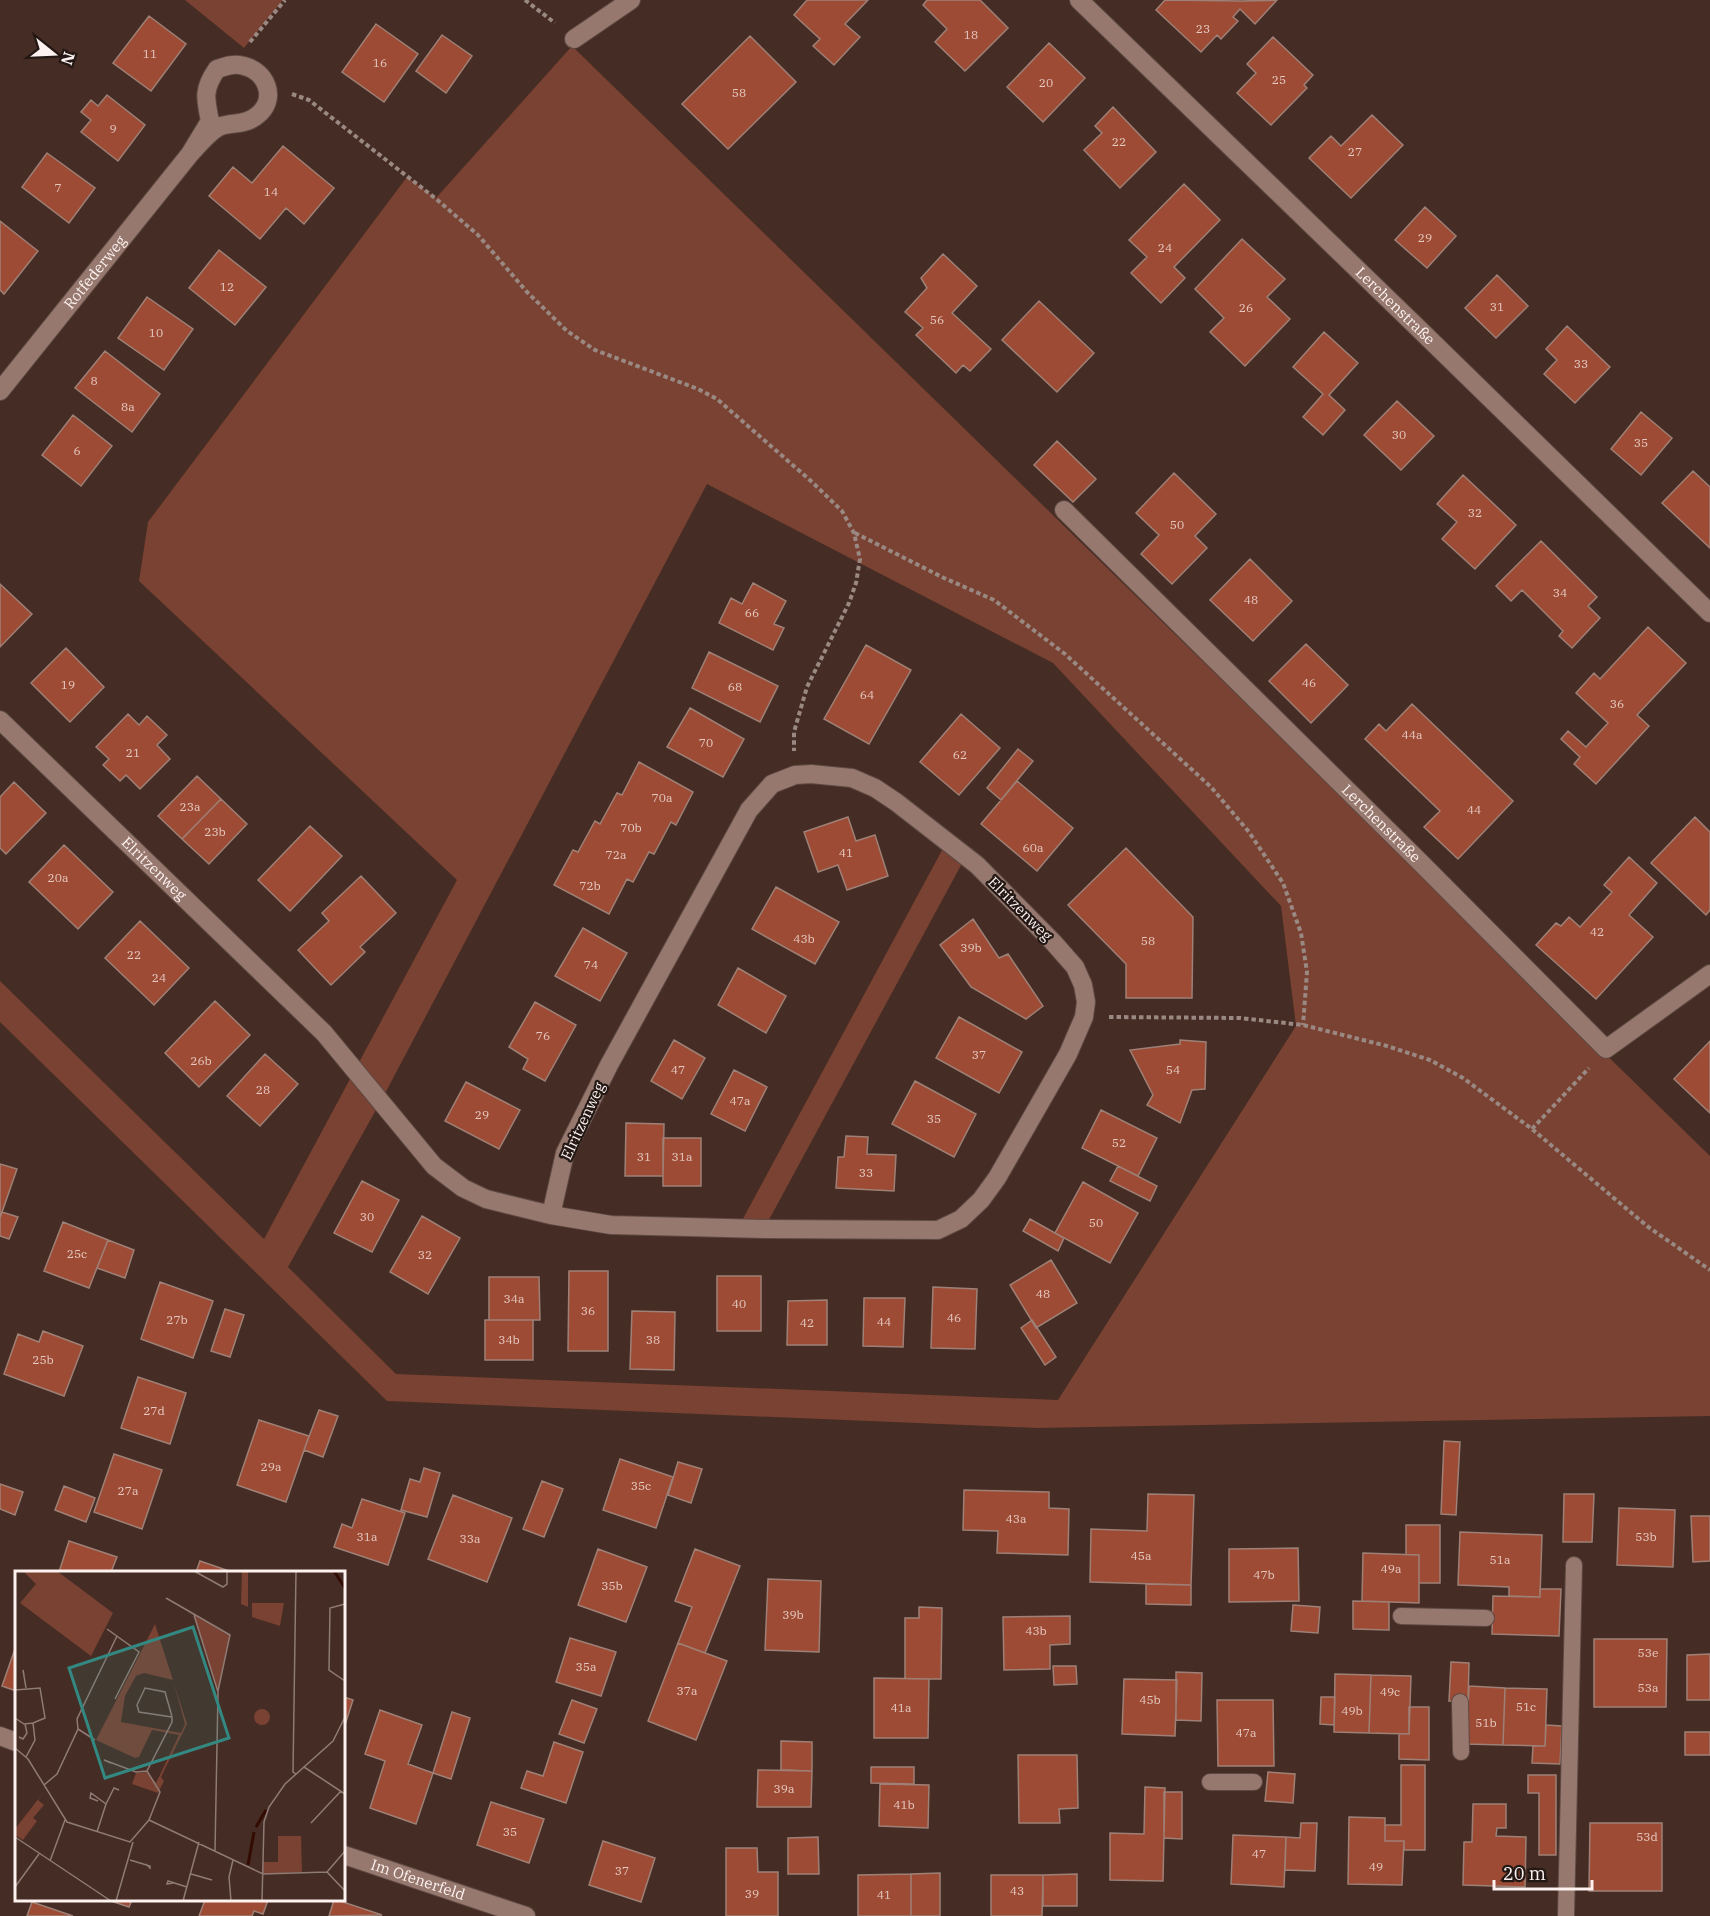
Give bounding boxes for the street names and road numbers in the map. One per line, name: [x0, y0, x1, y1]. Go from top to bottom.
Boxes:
street label: Rotfederweg: [59, 231, 130, 313]
street label: Lerchenstraße: [1352, 263, 1439, 348]
street label: Lerchenstraße: [1338, 780, 1425, 866]
street label: Elritzenweg: [118, 832, 191, 904]
street label: Elritzenweg: [984, 872, 1057, 945]
street label: Elritzenweg: [556, 1079, 609, 1163]
street label: Im Ofenerfeld: [369, 1855, 468, 1904]

